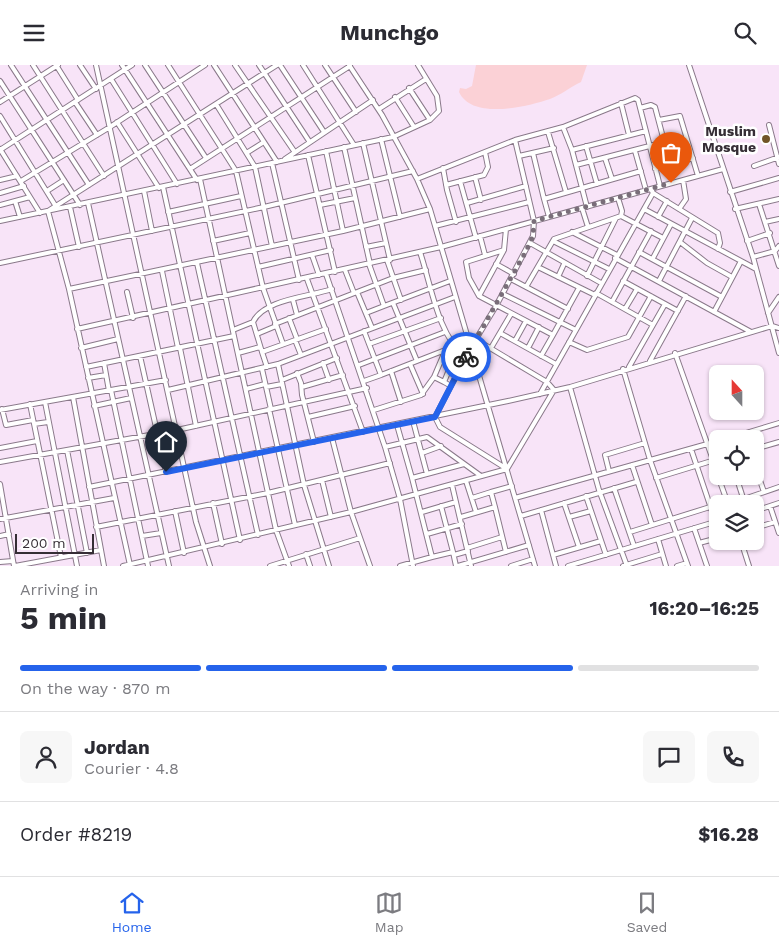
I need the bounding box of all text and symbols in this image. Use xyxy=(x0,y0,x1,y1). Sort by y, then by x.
icon: menu xyxy=(20,19,48,47)
icon: search xyxy=(731,19,759,47)
text: Munchgo xyxy=(340,20,439,45)
place label: Muslim Mosque xyxy=(702,123,756,155)
pin xyxy=(650,132,692,183)
marker: Muslim Mosque xyxy=(760,133,772,145)
icon: bag xyxy=(657,139,685,167)
courier xyxy=(441,332,491,382)
icon: bike xyxy=(452,343,480,371)
north arrow xyxy=(709,365,764,420)
map controls xyxy=(709,365,764,550)
pin xyxy=(145,421,187,472)
icon: home xyxy=(152,428,180,456)
button: locate xyxy=(709,430,764,485)
button: layers xyxy=(709,495,764,550)
scale bar xyxy=(15,531,94,554)
text: 200 m xyxy=(22,535,66,551)
text: Arriving in xyxy=(20,580,98,599)
text: 16:20–16:25 xyxy=(649,597,759,620)
text: 5 min xyxy=(20,599,107,637)
text: On the way · 870 m xyxy=(20,679,171,698)
button: person xyxy=(20,731,72,783)
button: chat xyxy=(643,731,695,783)
button: phone xyxy=(707,731,759,783)
text: Jordan xyxy=(84,736,150,759)
text: Courier · 4.8 xyxy=(84,759,179,778)
text: Order #8219 xyxy=(20,823,132,846)
text: $16.28 xyxy=(698,823,759,846)
tab: Home xyxy=(112,889,152,935)
tab: Map xyxy=(375,889,403,935)
tab: Saved xyxy=(627,889,667,935)

